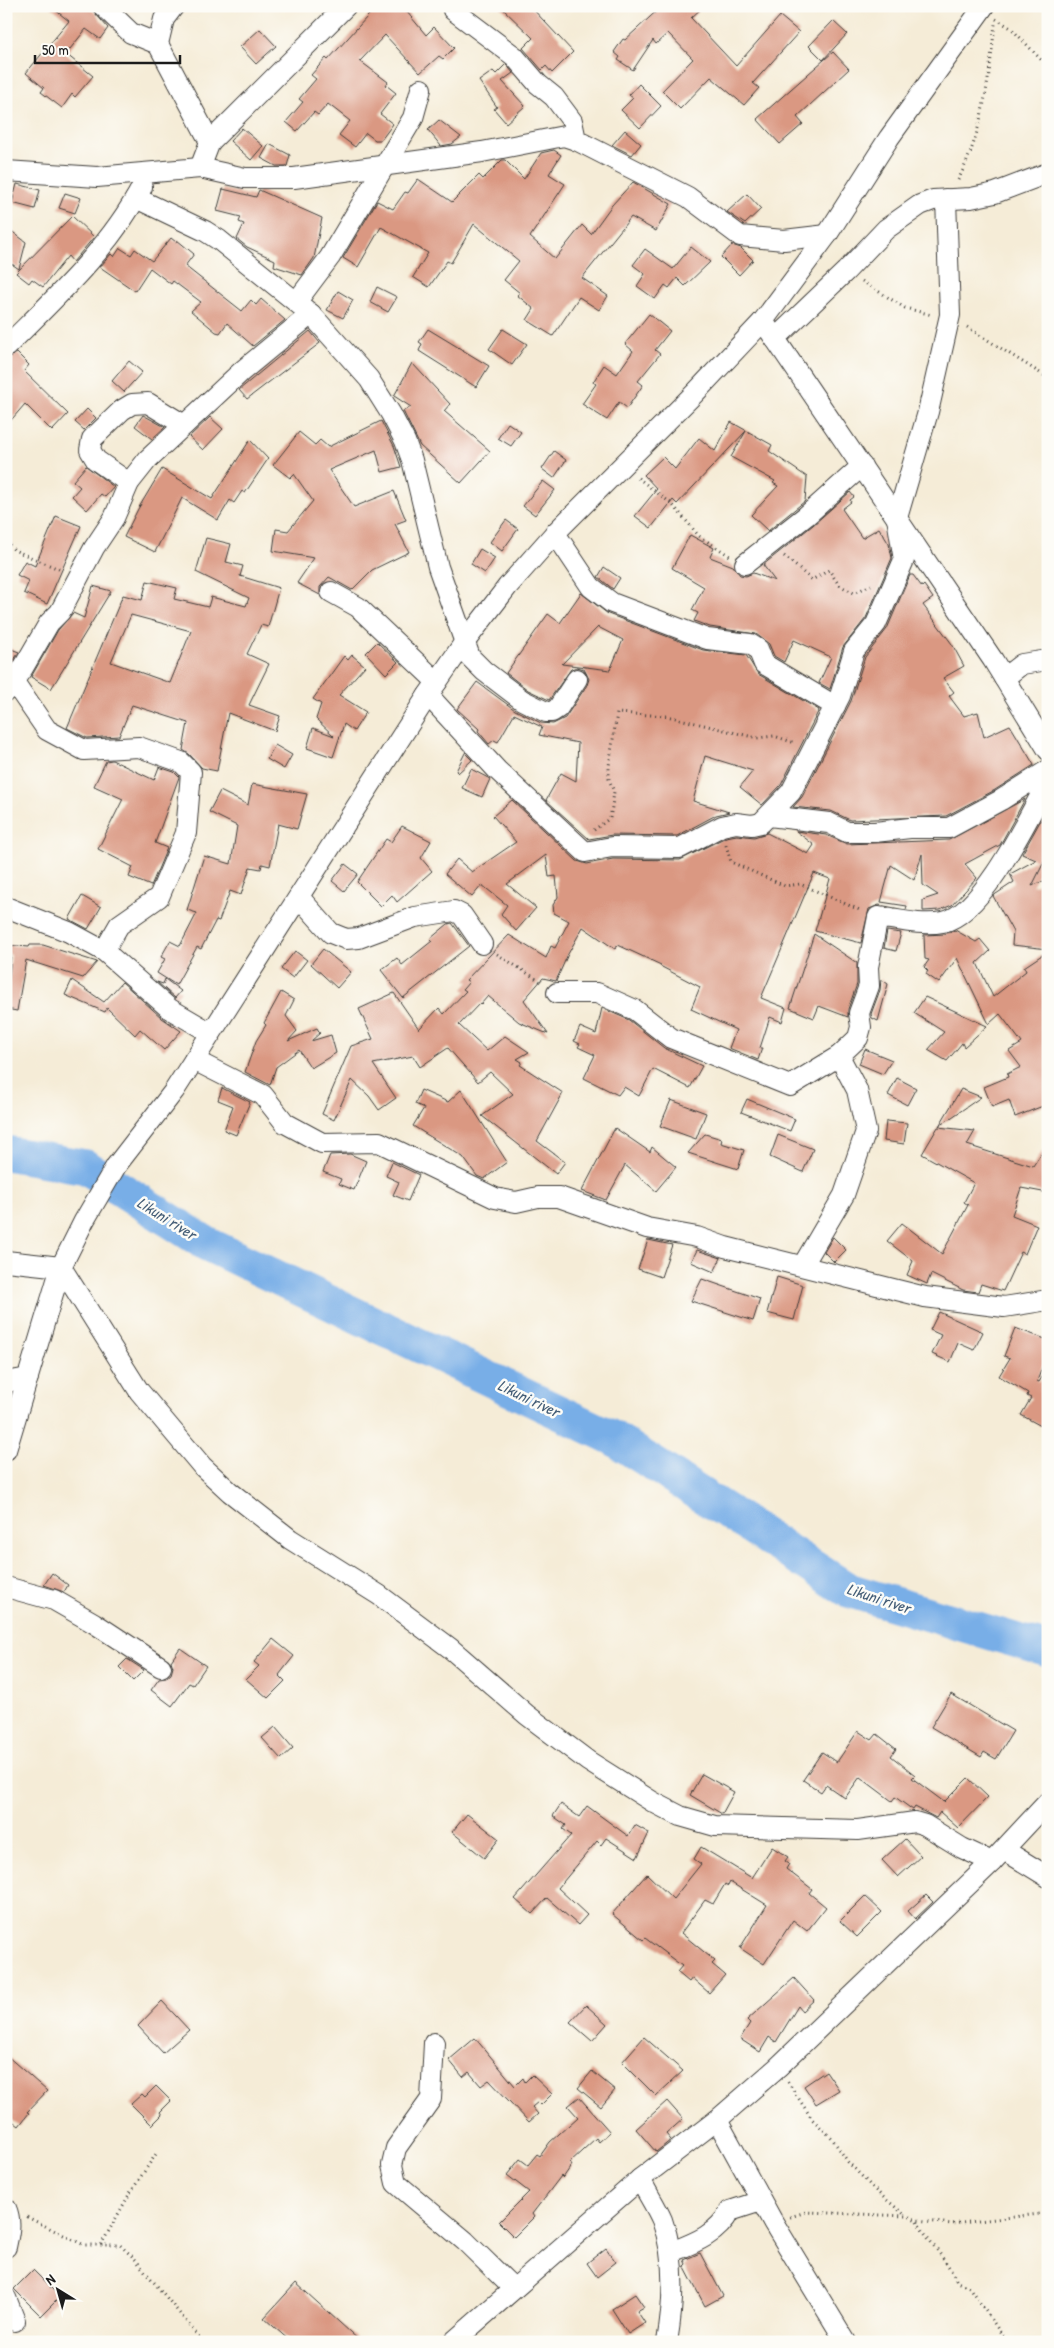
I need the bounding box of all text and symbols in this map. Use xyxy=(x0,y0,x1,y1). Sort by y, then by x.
scale bar xyxy=(35,32,180,64)
text: 50 m xyxy=(42,39,69,60)
water label: Likuni river xyxy=(133,1191,202,1246)
water label: Likuni river xyxy=(495,1374,565,1423)
water label: Likuni river xyxy=(844,1577,915,1619)
north arrow xyxy=(32,2266,82,2316)
text: N xyxy=(41,2269,59,2289)

